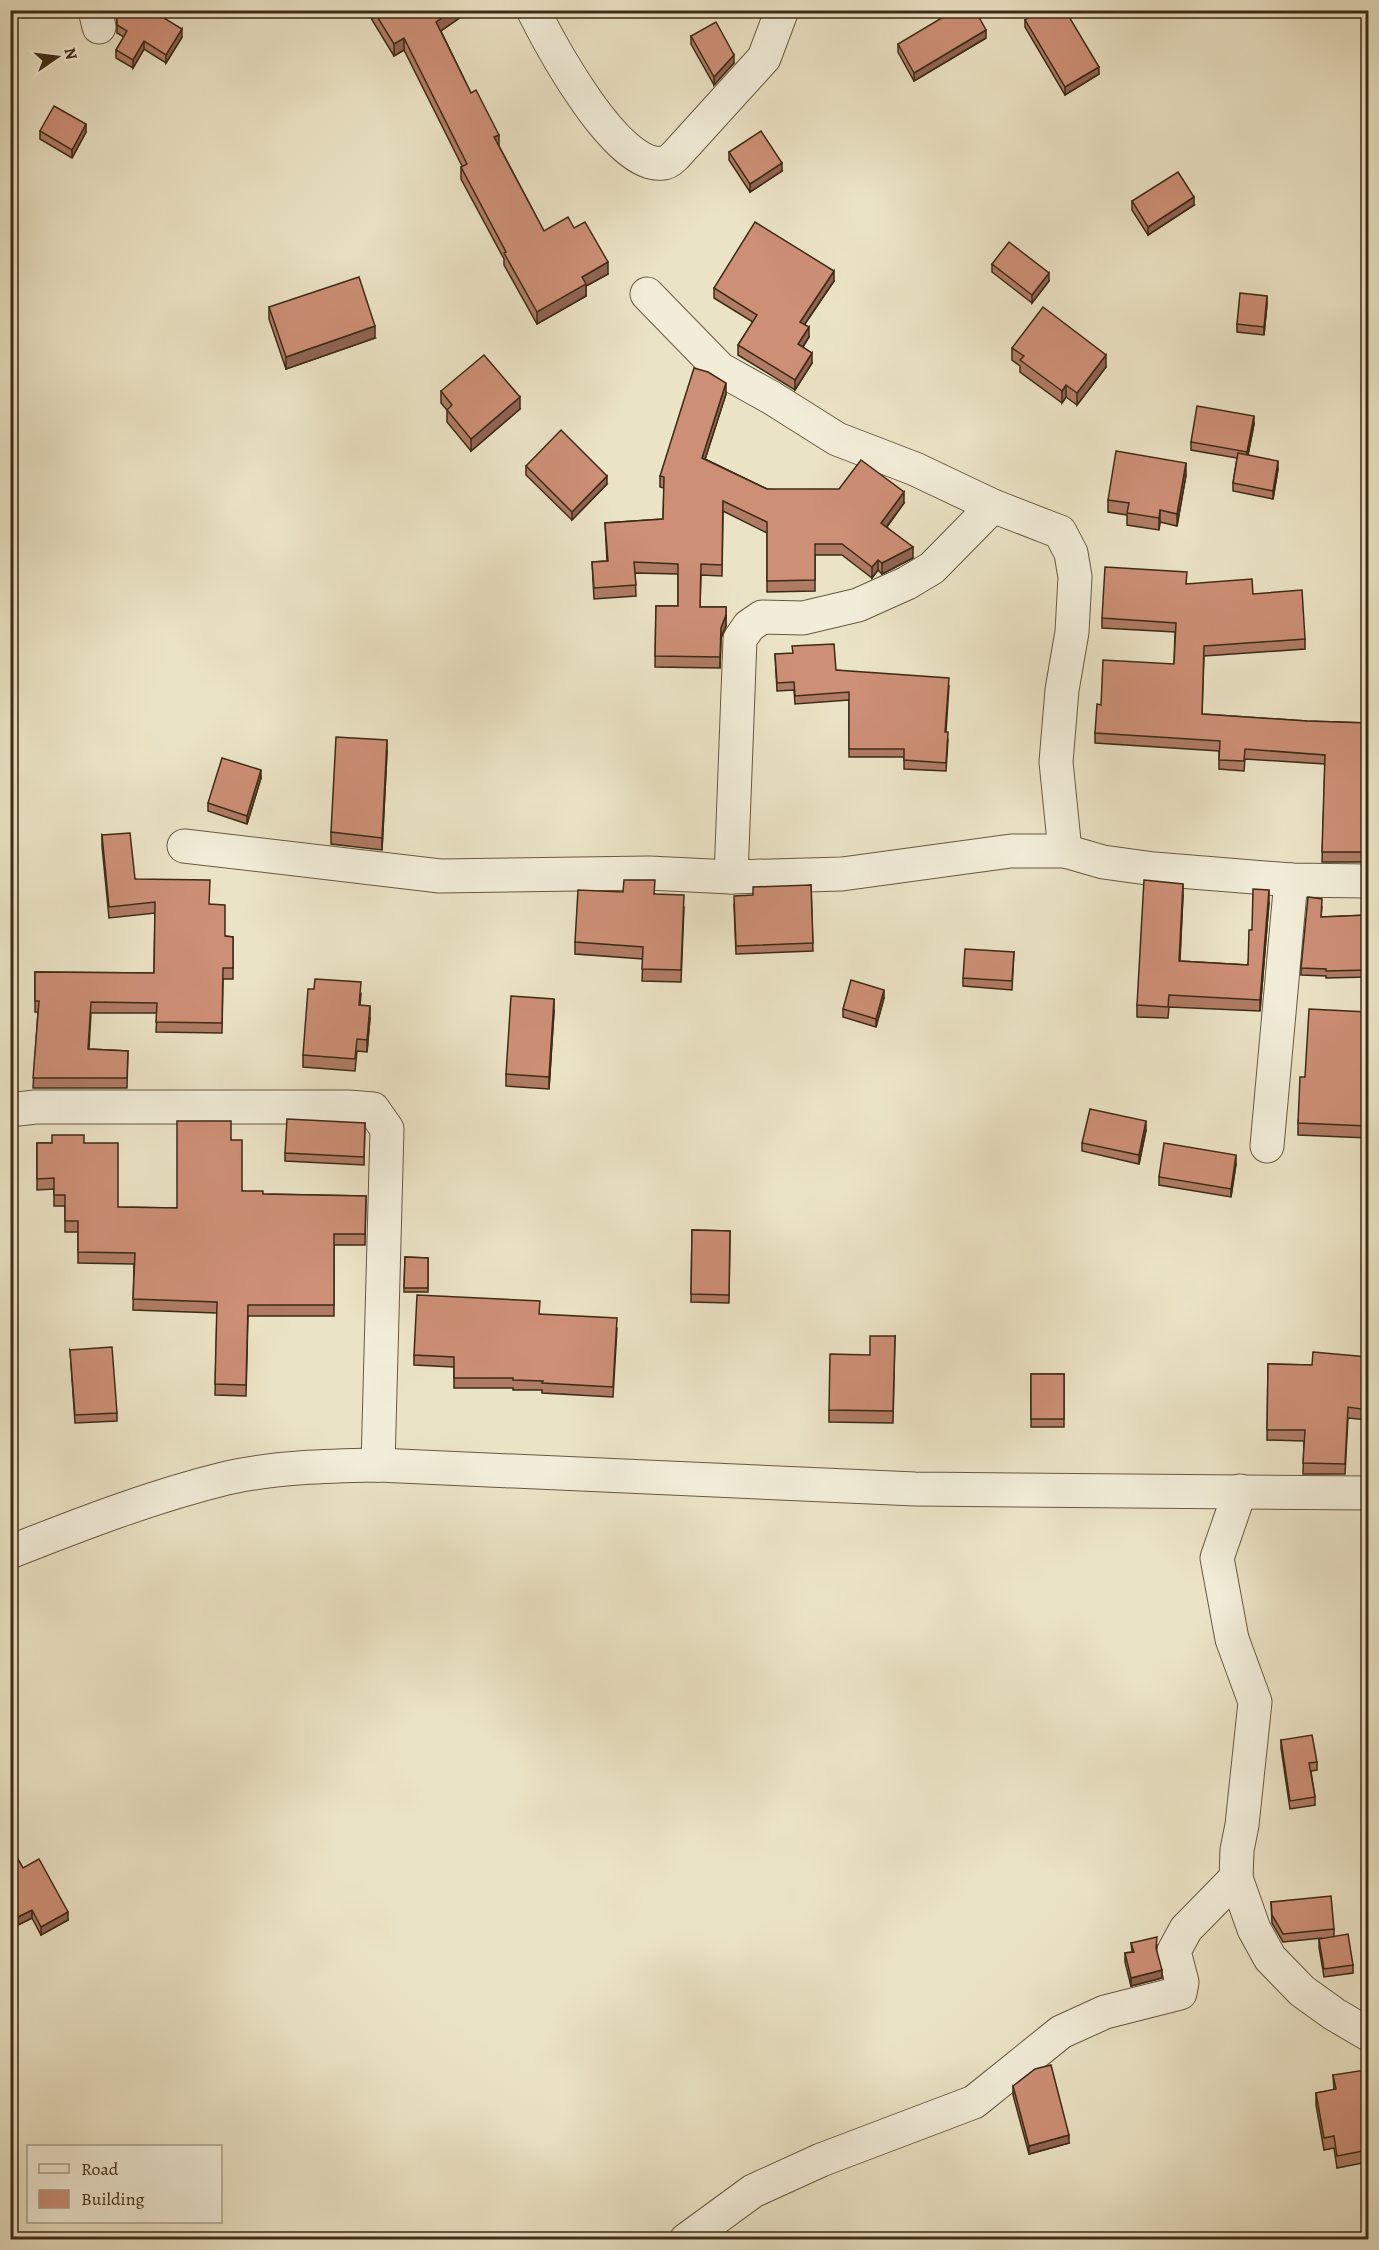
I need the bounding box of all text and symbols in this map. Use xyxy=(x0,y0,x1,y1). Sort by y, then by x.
north arrow xyxy=(27,27,87,87)
text: N xyxy=(59,45,83,62)
legend xyxy=(27,2145,222,2223)
text: Road xyxy=(81,2157,119,2181)
text: Building xyxy=(81,2187,145,2211)

